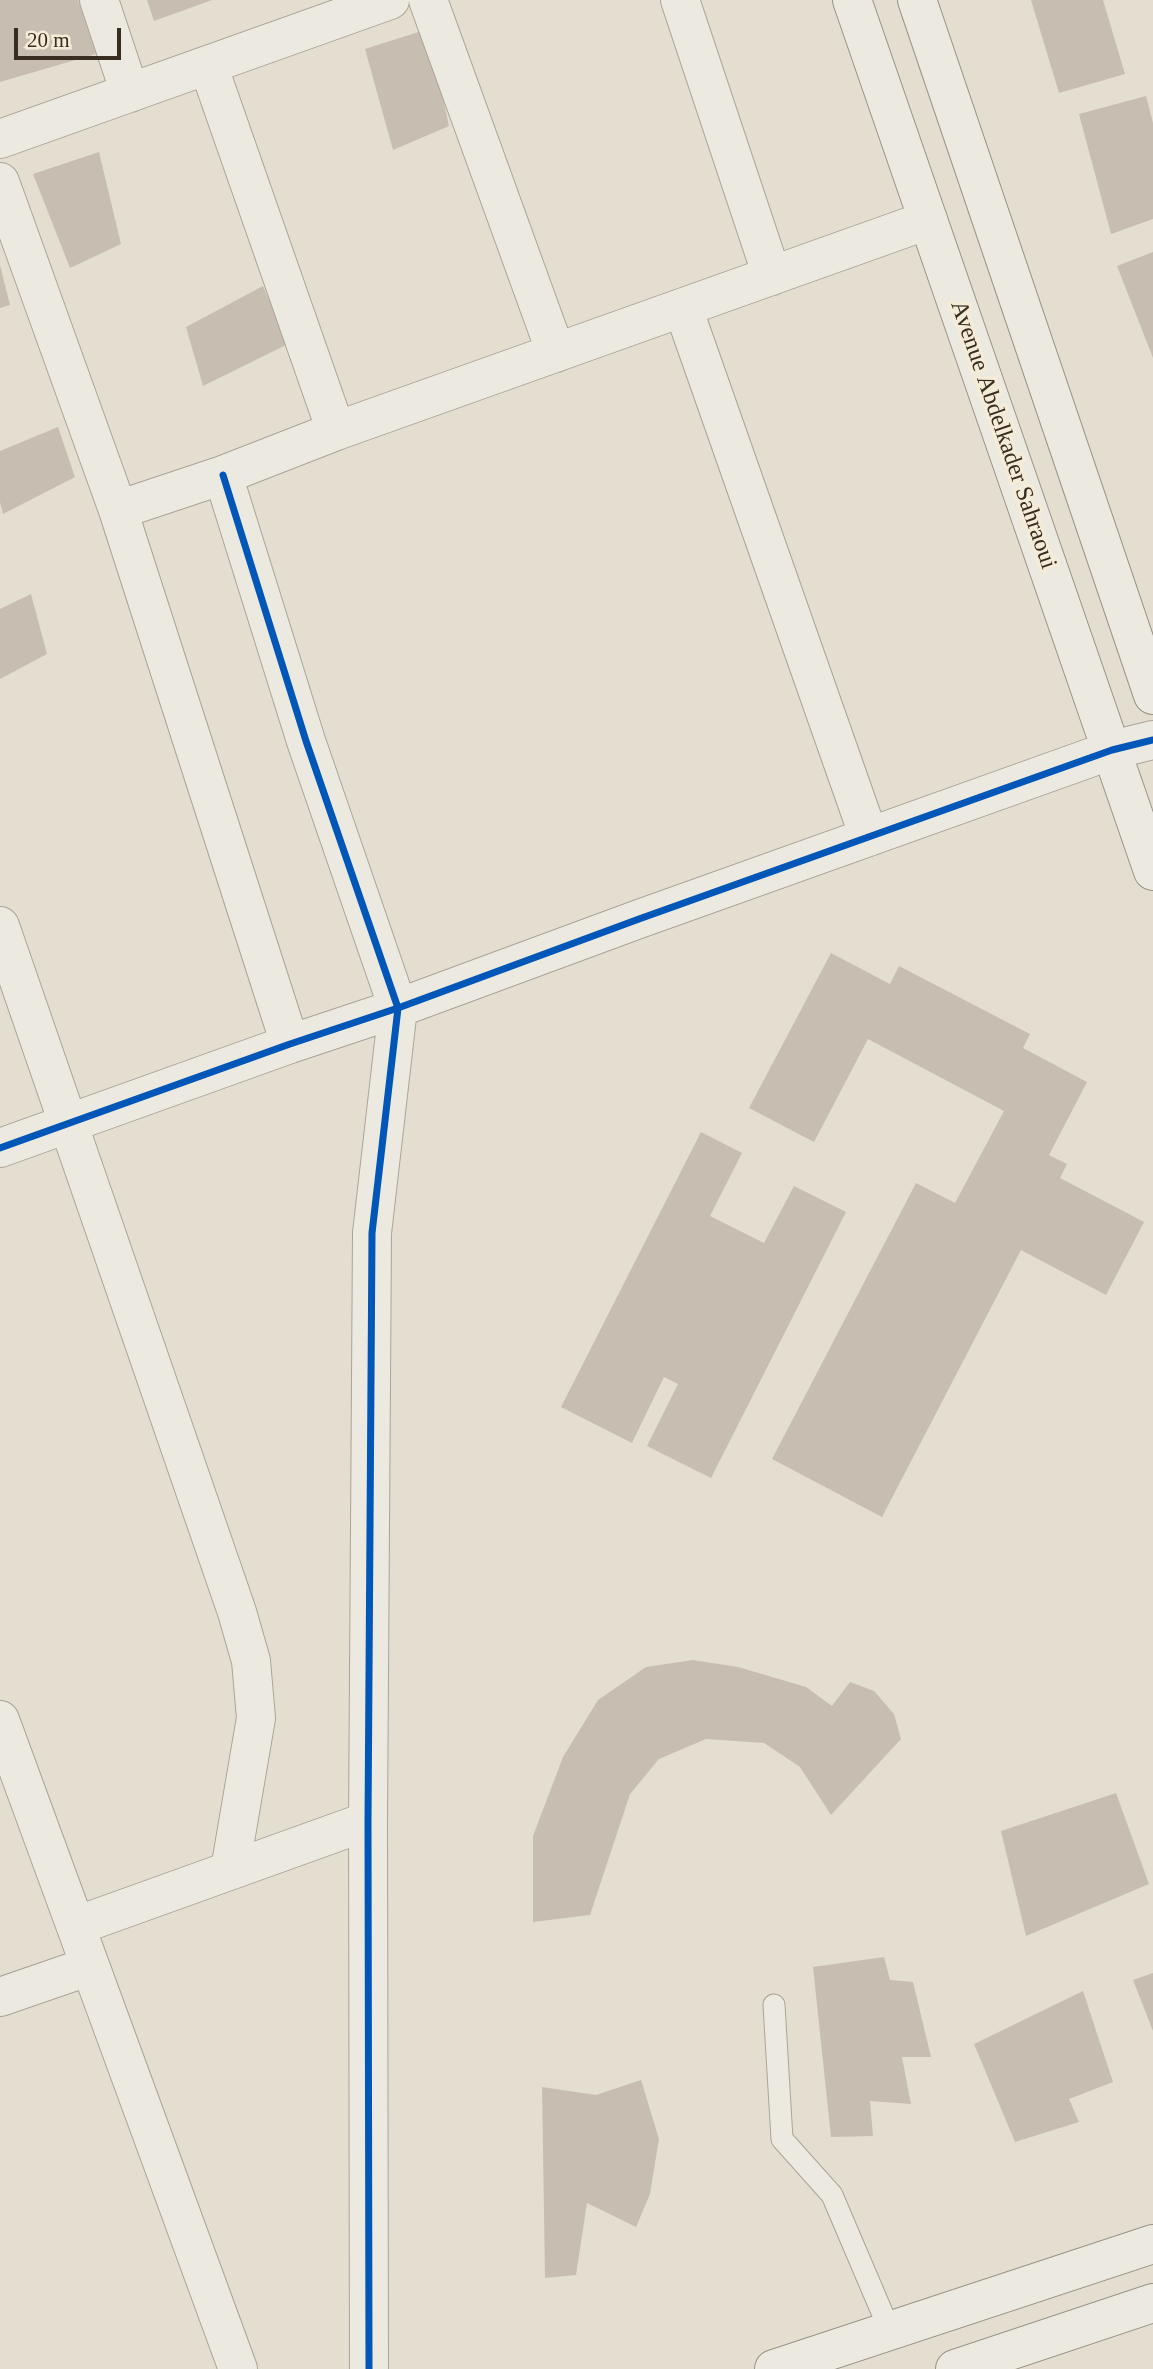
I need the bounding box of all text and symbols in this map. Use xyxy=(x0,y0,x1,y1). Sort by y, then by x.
scale bar xyxy=(18,14,124,58)
text: 20 m xyxy=(27,28,70,52)
street label: Avenue Abdelkader Sahraoui xyxy=(943,297,1063,573)

